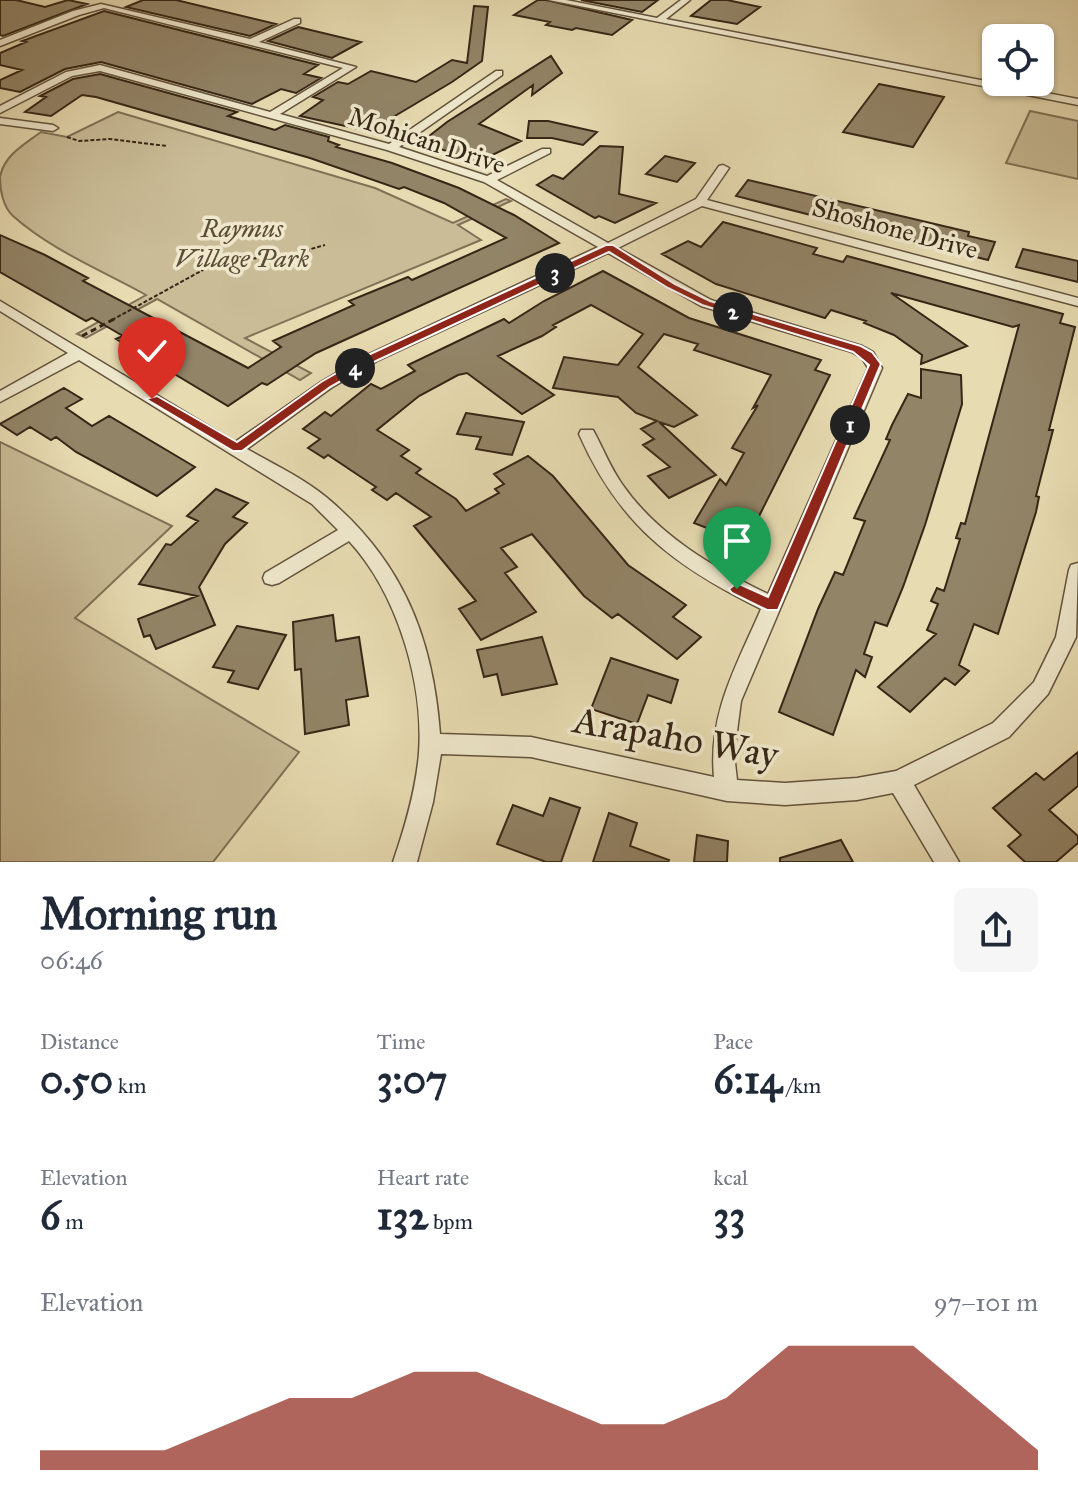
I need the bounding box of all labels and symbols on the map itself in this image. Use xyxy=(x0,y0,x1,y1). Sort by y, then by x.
street label: Mohican Drive xyxy=(345,100,510,180)
street label: Shoshone Drive xyxy=(809,190,982,266)
park label: Raymus Village Park xyxy=(175,212,310,274)
pin: 3 xyxy=(535,253,575,293)
pin: 2 xyxy=(713,292,753,332)
pin xyxy=(118,317,186,399)
pin: 4 xyxy=(335,348,375,388)
pin: 1 xyxy=(830,405,870,445)
pin xyxy=(703,507,771,589)
street label: Arapaho Way xyxy=(568,696,783,778)

